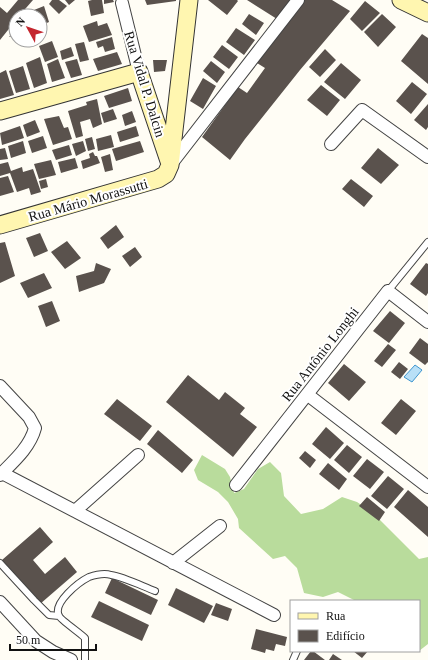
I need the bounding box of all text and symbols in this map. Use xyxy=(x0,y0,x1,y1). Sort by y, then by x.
north arrow xyxy=(8,8,48,48)
text: N xyxy=(13,15,28,28)
street label: Rua Vidal P. Dalcin xyxy=(121,29,168,139)
street label: Rua Mário Morassutti xyxy=(27,176,150,225)
street label: Rua Antônio Longhi xyxy=(279,304,362,404)
legend xyxy=(290,600,420,652)
text: Rua xyxy=(326,609,346,623)
scale bar xyxy=(10,626,96,652)
text: Edifício xyxy=(326,629,365,643)
text: 50 m xyxy=(16,633,41,647)

